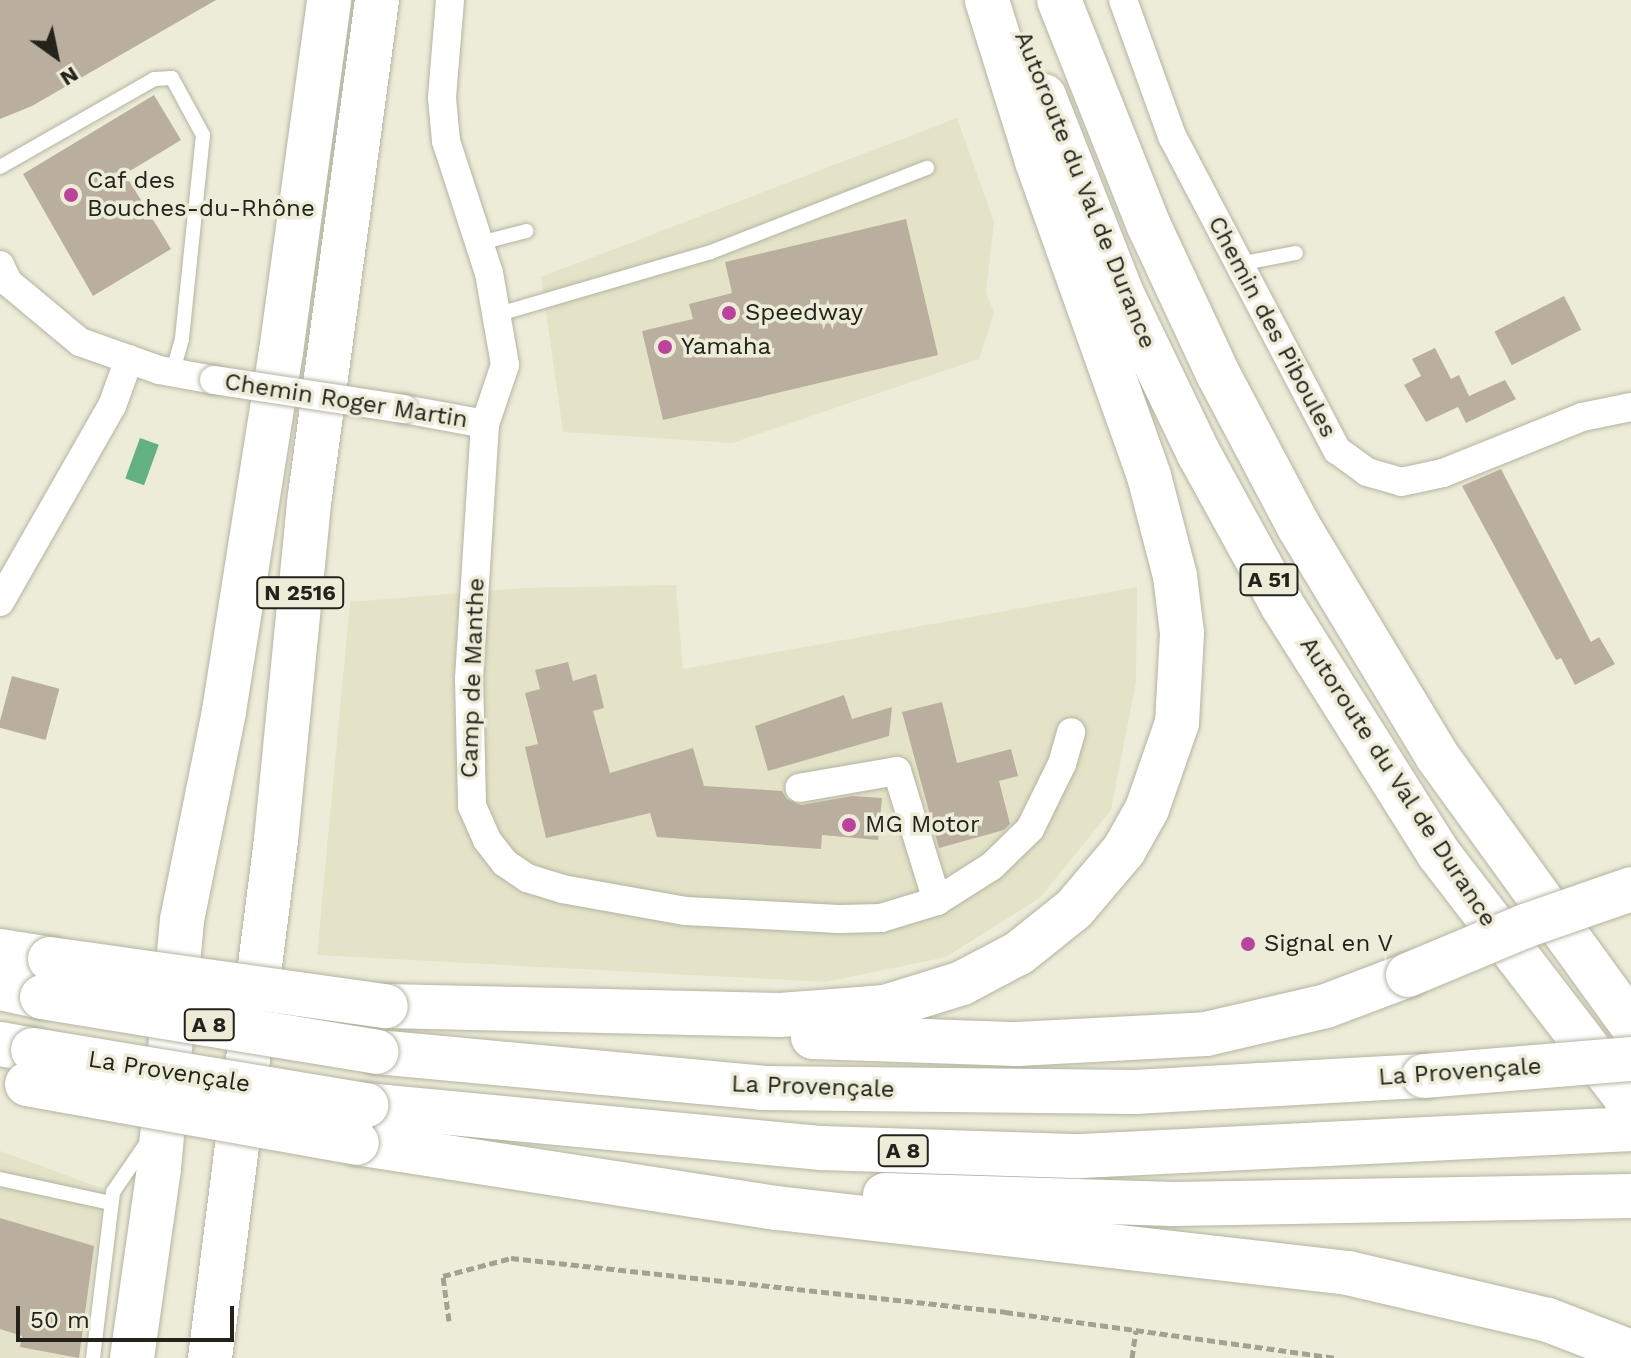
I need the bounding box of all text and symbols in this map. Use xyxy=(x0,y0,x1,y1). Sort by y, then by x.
north arrow xyxy=(16,16,96,96)
street label: Autoroute du Val de Durance xyxy=(1008,26,1162,354)
text: N xyxy=(56,62,83,91)
place label: Caf des Bouches-du-Rhône xyxy=(87,167,315,223)
marker: Caf des Bouches-du-Rhône xyxy=(62,186,80,204)
street label: Chemin des Piboules xyxy=(1201,211,1343,443)
place label: Speedway xyxy=(745,299,863,327)
marker: Speedway xyxy=(720,304,738,322)
place label: Yamaha xyxy=(681,333,771,361)
marker: Yamaha xyxy=(656,338,674,356)
street label: Chemin Roger Martin xyxy=(222,368,470,434)
road number: A 51 xyxy=(1239,562,1299,598)
road number: N 2516 xyxy=(256,575,344,611)
street label: Camp de Manthe xyxy=(455,577,491,779)
street label: Autoroute du Val de Durance xyxy=(1293,631,1503,933)
place label: MG Motor xyxy=(865,811,980,839)
marker: MG Motor xyxy=(840,816,858,834)
place label: Signal en V xyxy=(1264,930,1395,958)
marker: Signal en V xyxy=(1239,935,1257,953)
road number: A 8 xyxy=(183,1007,235,1043)
street label: La Provençale xyxy=(86,1045,252,1099)
street label: La Provençale xyxy=(1377,1052,1543,1092)
street label: La Provençale xyxy=(731,1070,895,1104)
road number: A 8 xyxy=(877,1133,929,1169)
scale bar xyxy=(20,1290,238,1340)
text: 50 m xyxy=(30,1306,90,1334)

